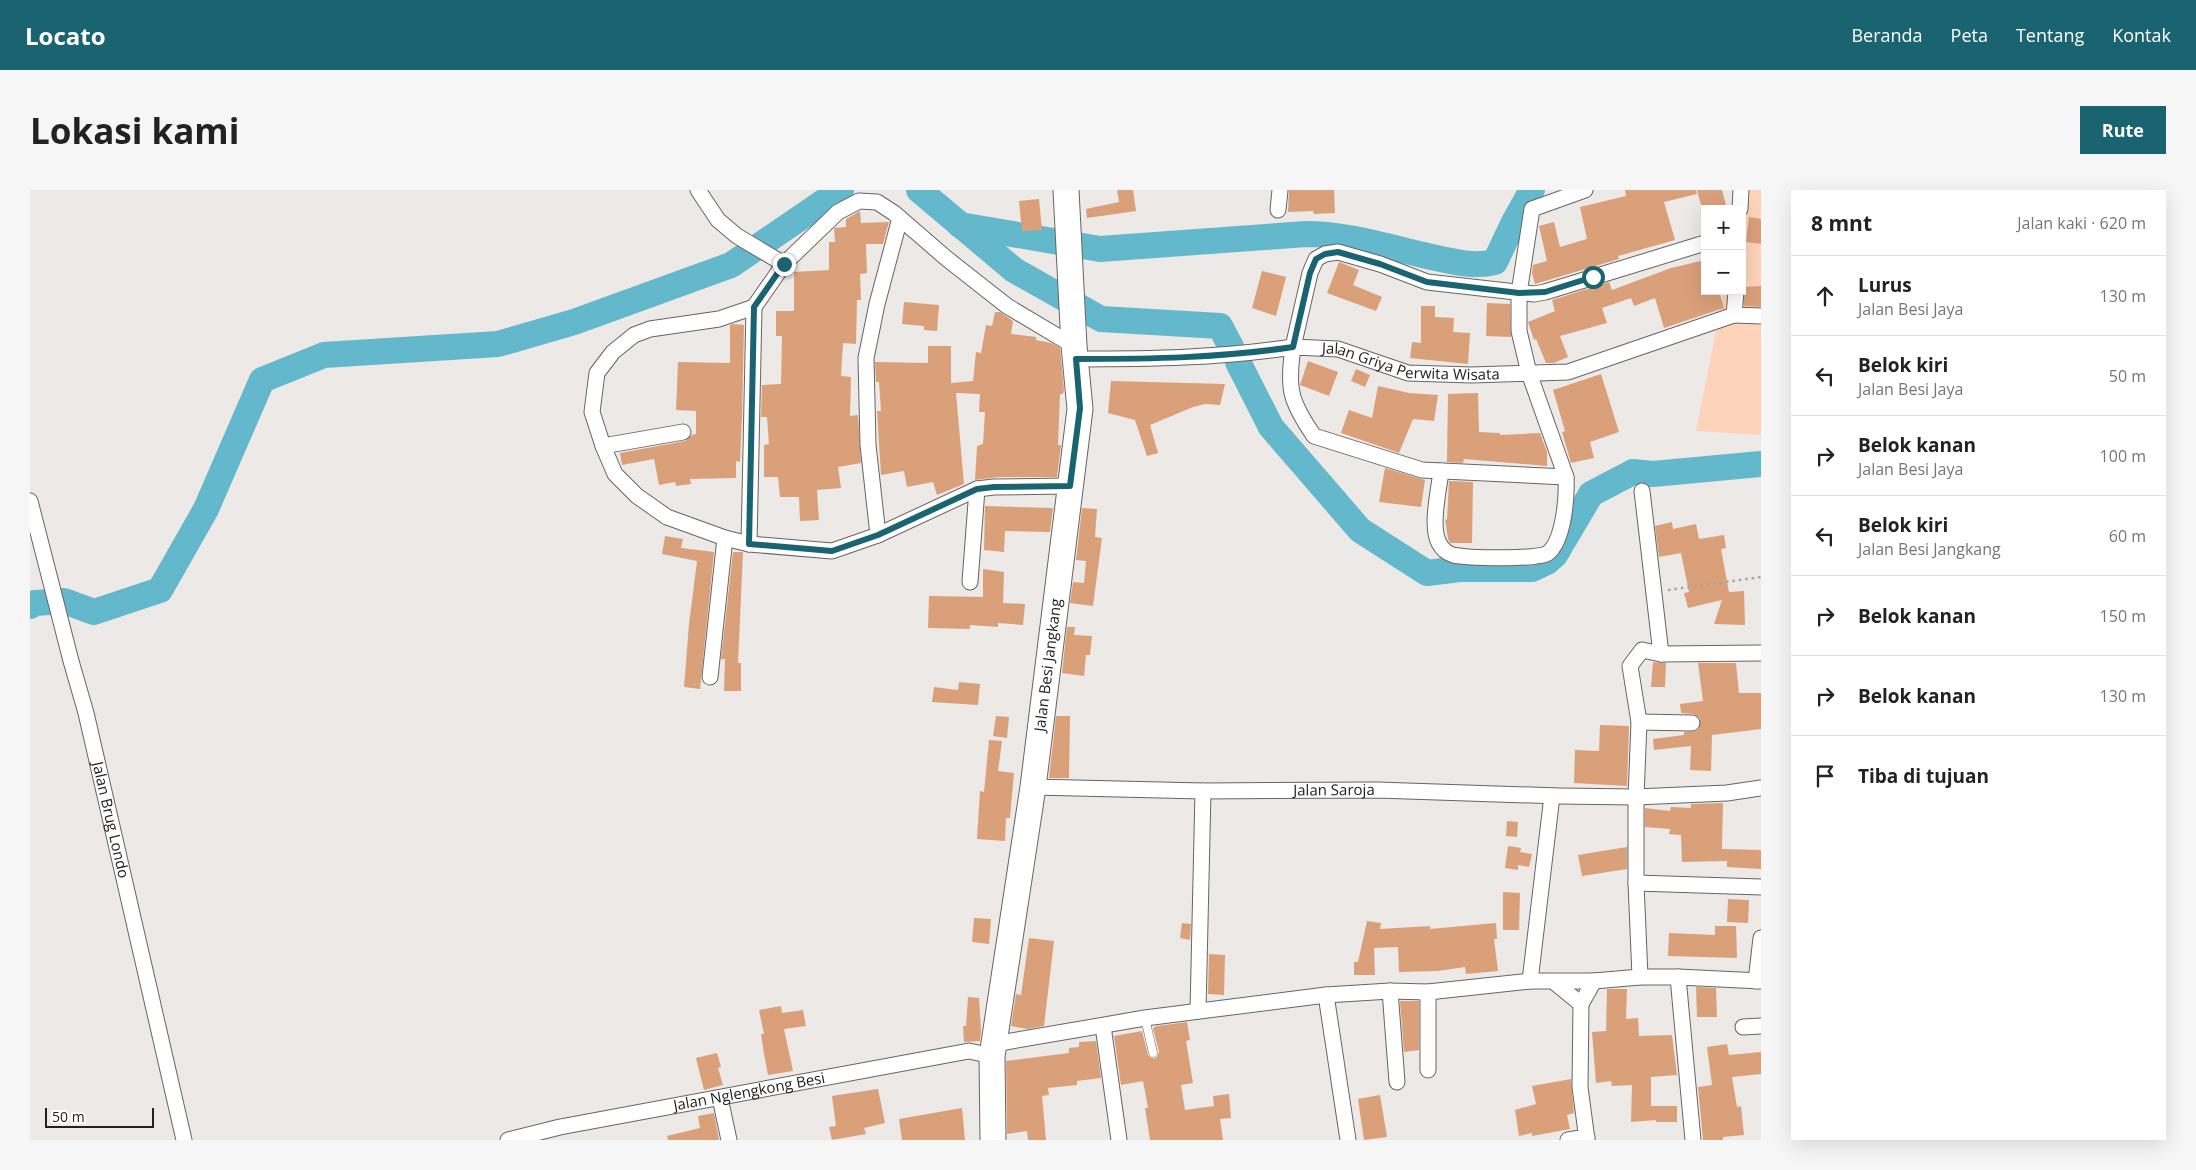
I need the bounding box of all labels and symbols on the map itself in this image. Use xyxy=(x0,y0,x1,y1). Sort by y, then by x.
route end xyxy=(773,253,796,276)
route start xyxy=(1582,266,1605,289)
street label: Jalan Griya Perwita Wisata xyxy=(1320,337,1500,384)
street label: Jalan Besi Jangkang xyxy=(1029,597,1065,735)
street label: Jalan Brug Londo xyxy=(88,758,135,880)
street label: Jalan Saroja xyxy=(1291,779,1375,799)
street label: Jalan Nglengkong Besi xyxy=(670,1067,826,1115)
scale bar xyxy=(45,1105,154,1128)

